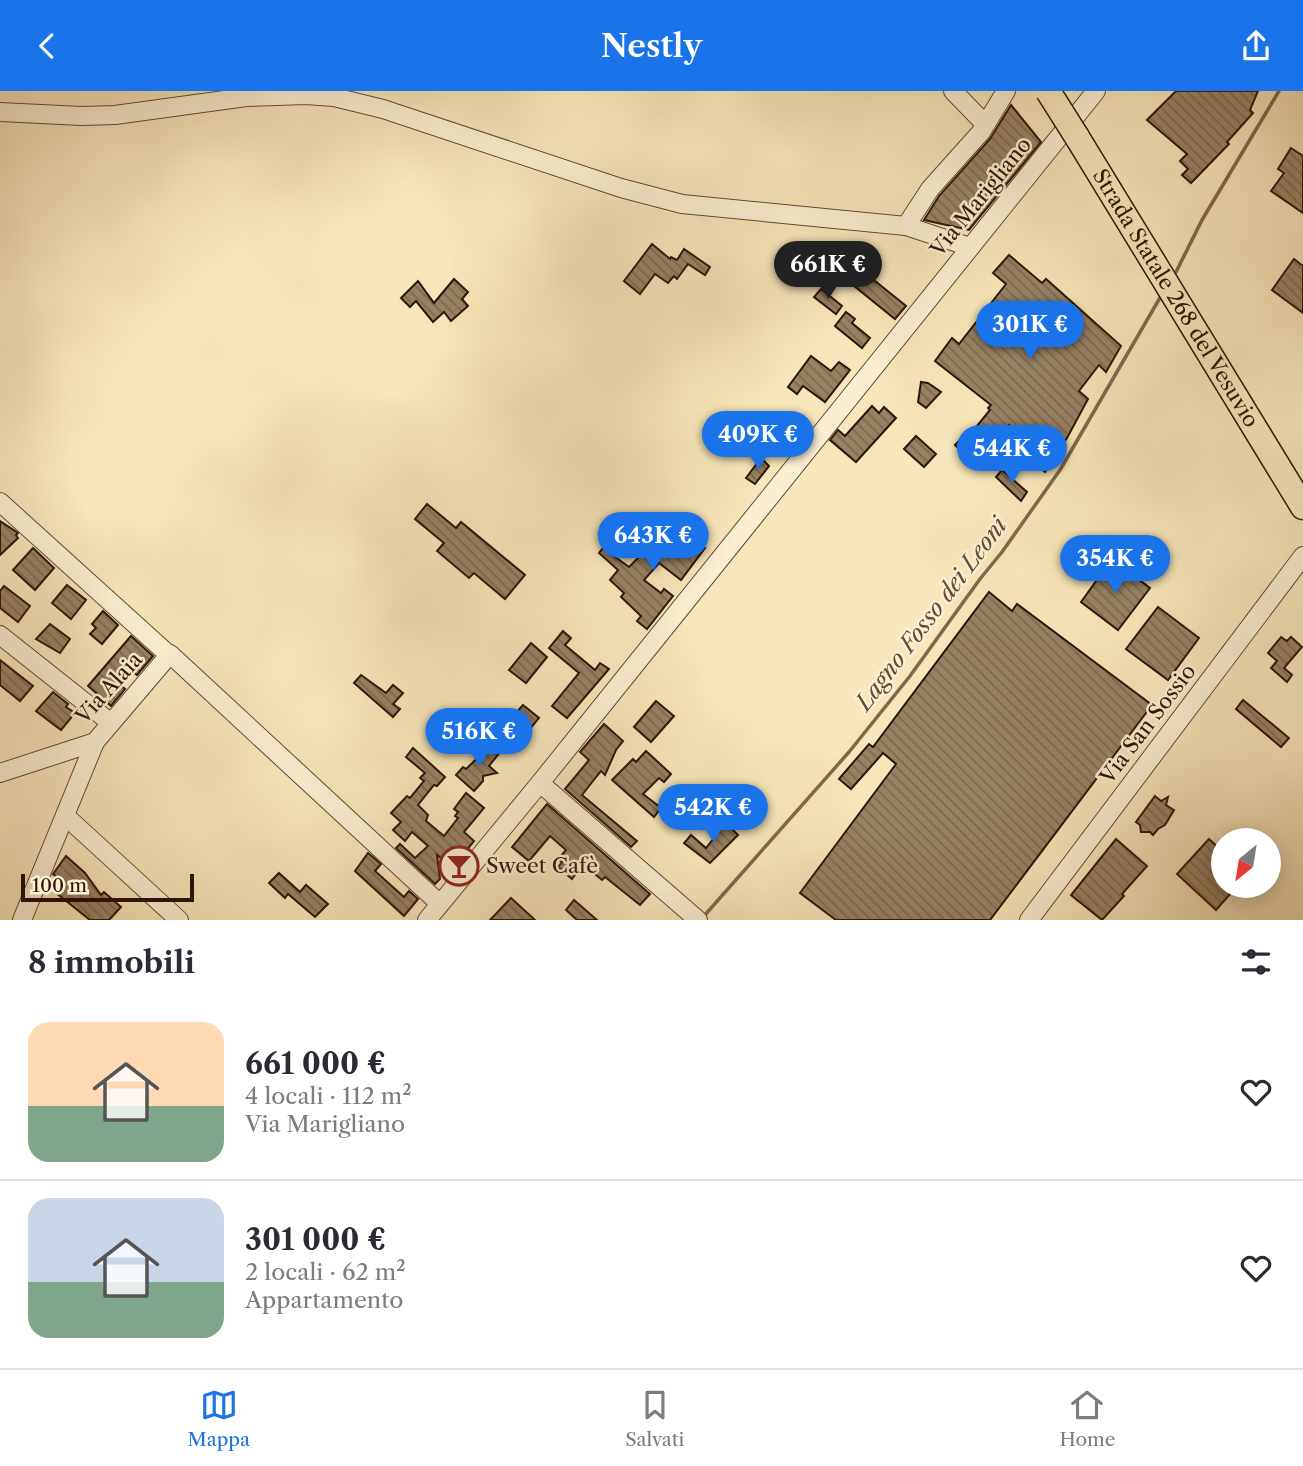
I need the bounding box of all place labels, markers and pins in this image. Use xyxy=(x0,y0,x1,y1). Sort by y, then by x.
pin: 661K € xyxy=(771,241,885,301)
pin: 301K € xyxy=(973,301,1087,361)
pin: 409K € xyxy=(701,411,815,471)
pin: 544K € xyxy=(955,425,1069,485)
pin: 643K € xyxy=(596,512,710,572)
pin: 354K € xyxy=(1058,535,1172,595)
pin: 516K € xyxy=(422,709,536,768)
pin: 542K € xyxy=(656,785,770,844)
bar icon: Sweet Cafè xyxy=(438,845,480,887)
place label: Sweet Cafè xyxy=(486,853,598,878)

